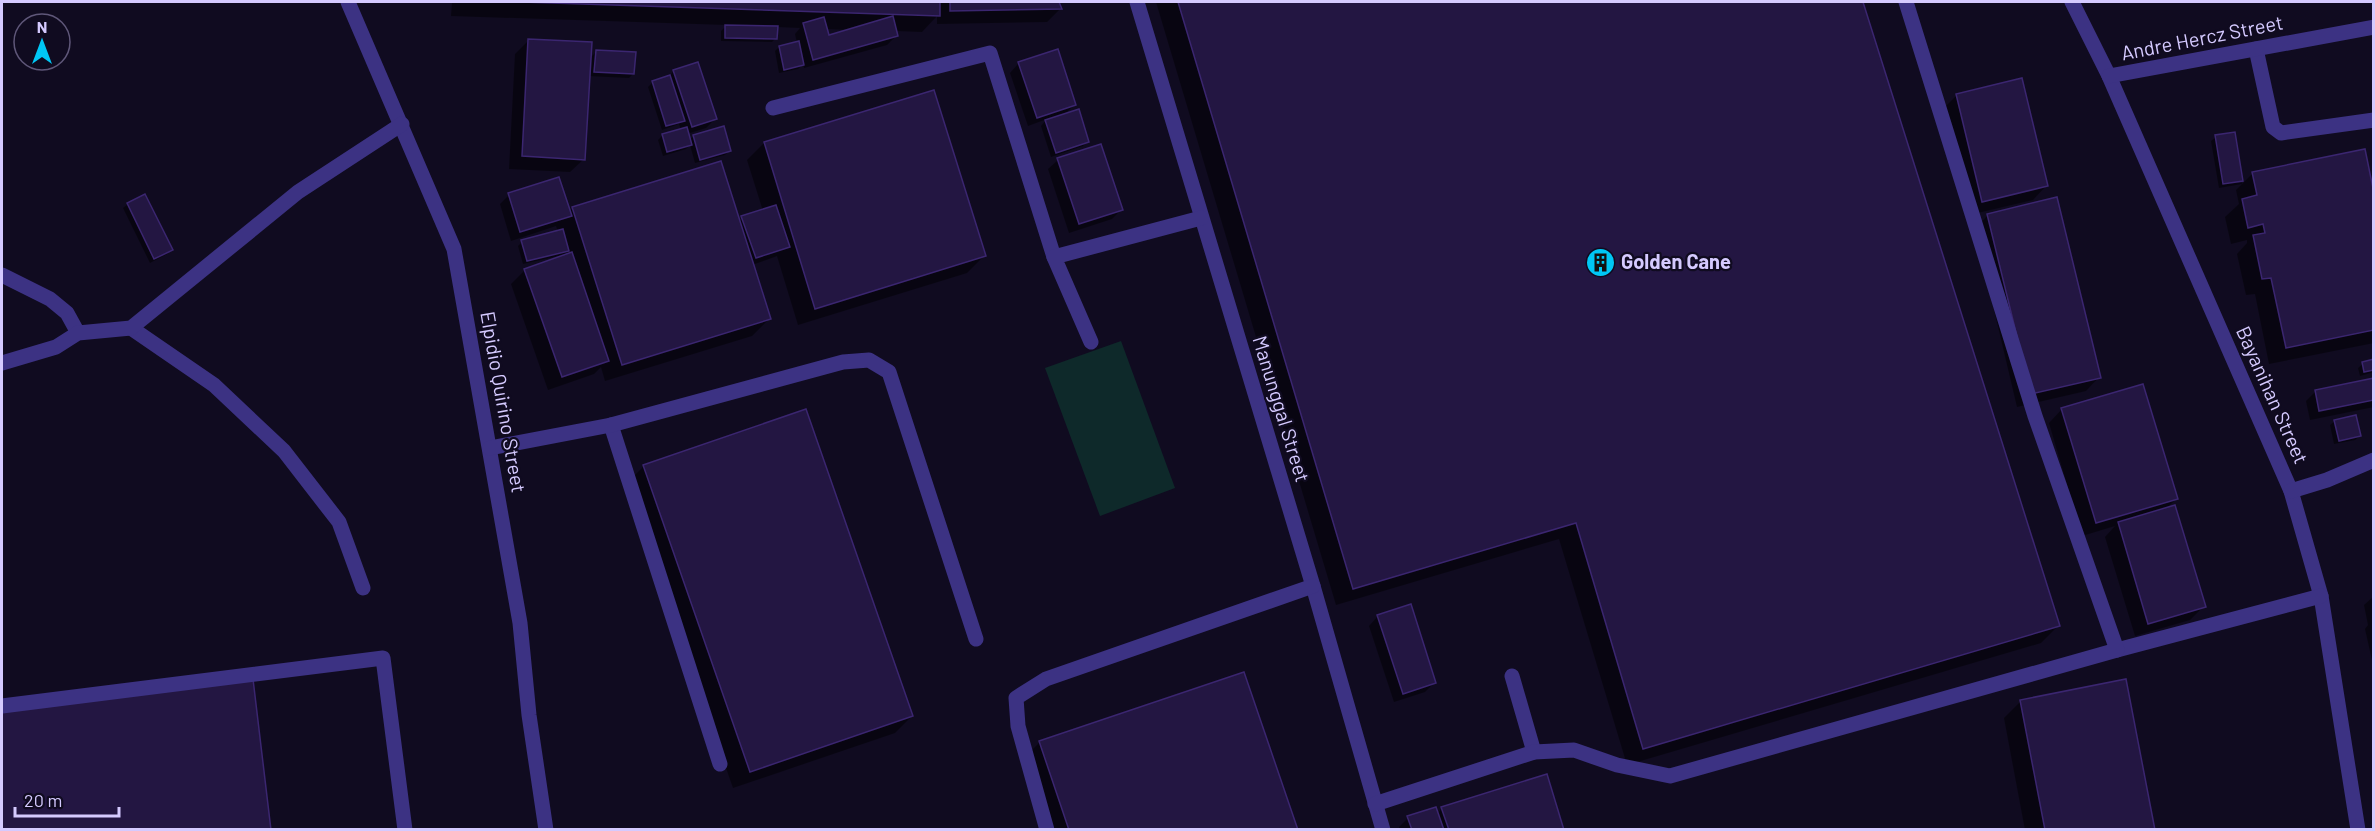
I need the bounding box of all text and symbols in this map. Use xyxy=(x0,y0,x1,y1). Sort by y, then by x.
street label: Andre Hercz Street xyxy=(2119,10,2285,64)
north arrow xyxy=(12,12,72,72)
text: N xyxy=(37,17,47,36)
building icon: Golden Cane xyxy=(1584,246,1616,278)
place label: Golden Cane xyxy=(1621,249,1731,273)
street label: Elpidio Quirino Street xyxy=(476,309,532,494)
street label: Bayanihan Street xyxy=(2232,322,2314,467)
street label: Manunggal Street xyxy=(1248,333,1316,485)
scale bar xyxy=(15,780,118,818)
text: 20 m xyxy=(24,789,62,811)

